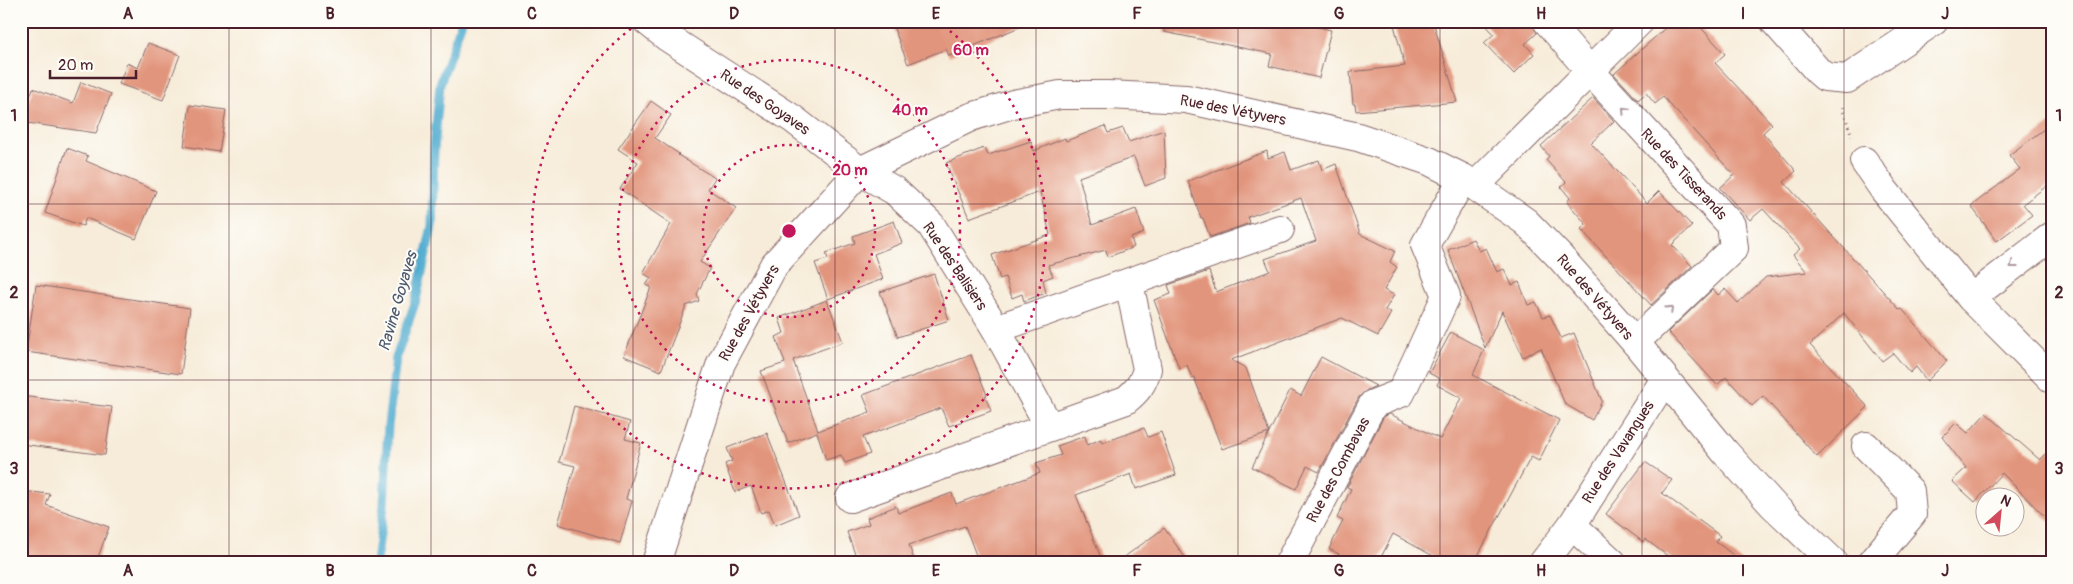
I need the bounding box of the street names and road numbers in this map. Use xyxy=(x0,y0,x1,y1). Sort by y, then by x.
street label: Rue des Goyaves xyxy=(716,65,813,140)
street label: Rue des Vétyvers xyxy=(1178,91,1288,130)
street label: Rue des Tisserands xyxy=(1636,125,1731,224)
street label: Rue des Balisiers xyxy=(918,219,991,314)
street label: Rue des Vétyvers xyxy=(1552,251,1637,344)
street label: Rue des Vétyvers xyxy=(715,261,784,365)
street label: Rue des Vavangues xyxy=(1578,397,1659,507)
street label: Rue des Combavas xyxy=(1303,414,1374,526)

